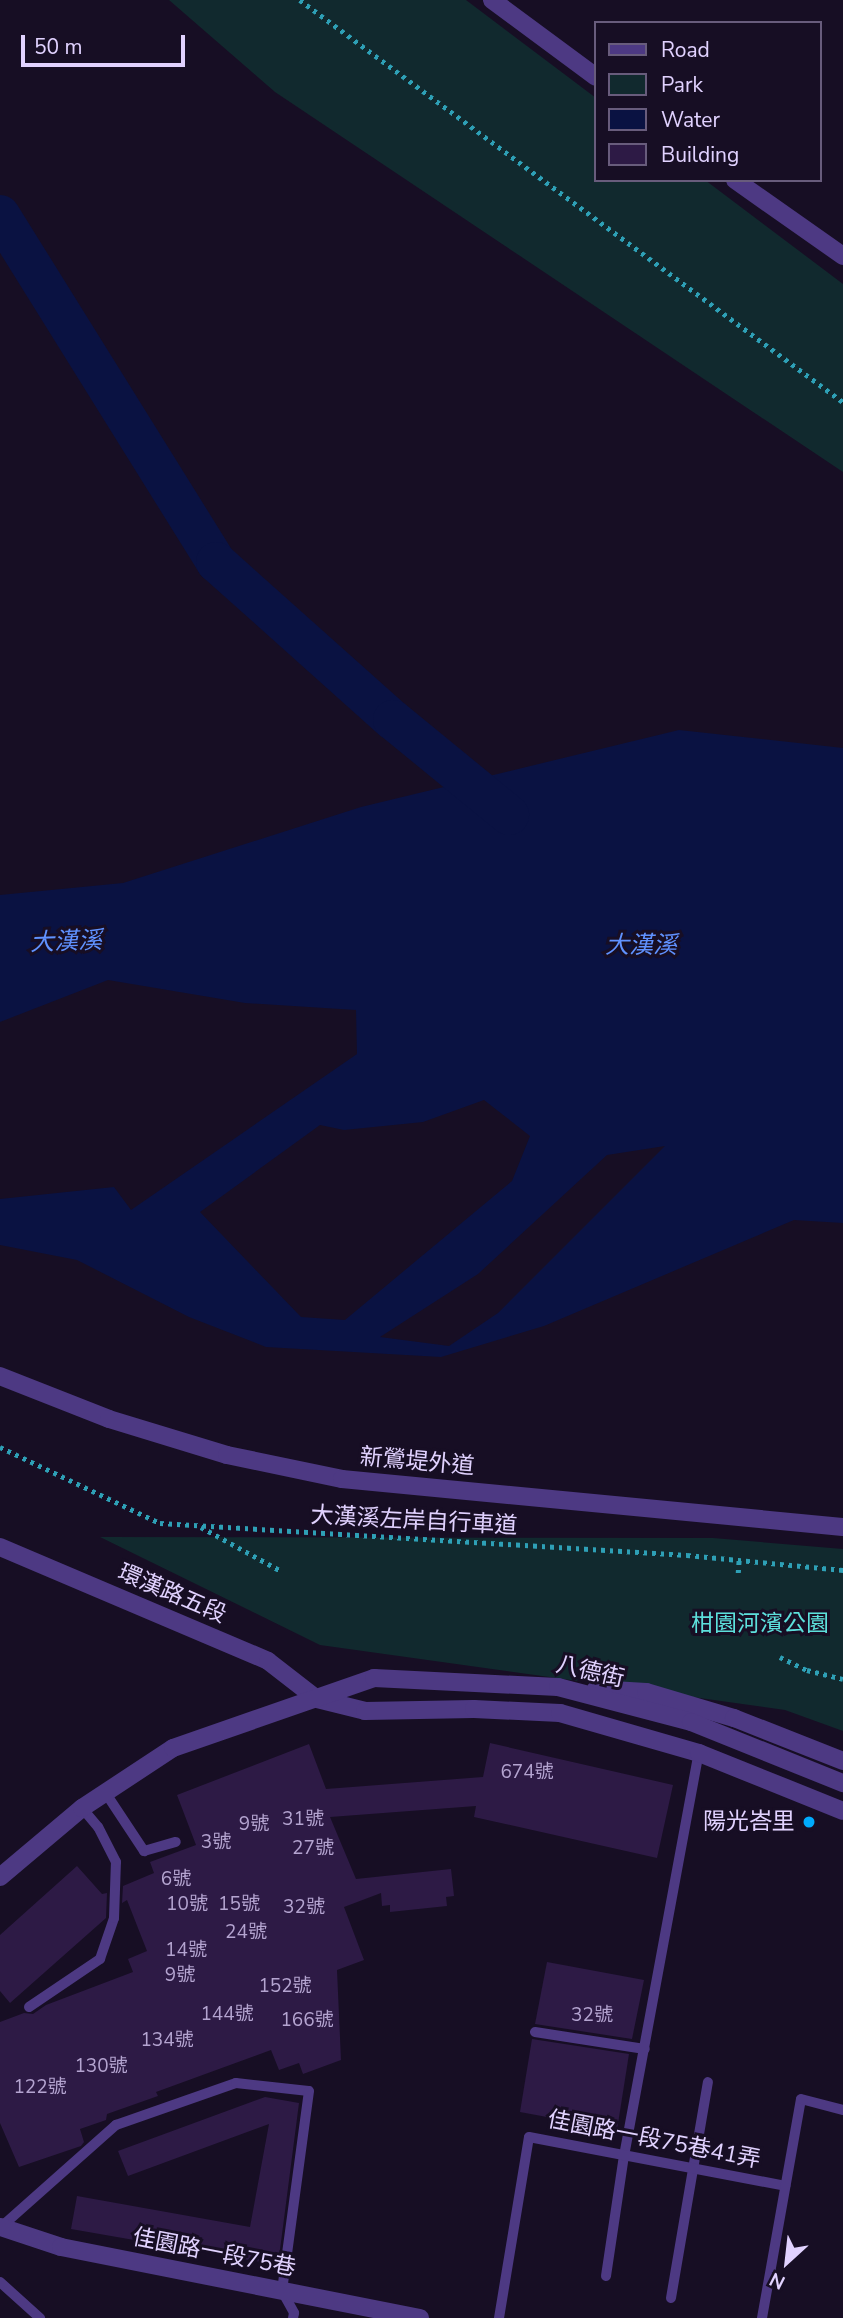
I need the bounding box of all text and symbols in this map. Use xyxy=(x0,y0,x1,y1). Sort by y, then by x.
scale bar xyxy=(24,21,189,65)
legend xyxy=(594,21,822,182)
text: 50 m xyxy=(34,33,83,61)
text: Road xyxy=(661,36,710,64)
text: Park xyxy=(661,71,703,99)
text: Water xyxy=(661,106,720,134)
text: Building xyxy=(661,141,739,169)
water label: 大漢溪 xyxy=(30,926,102,958)
water label: 大漢溪 xyxy=(605,932,677,960)
street label: 新鶯堤外道 xyxy=(359,1443,475,1481)
street label: 大漢溪左岸自行車道 xyxy=(310,1502,518,1540)
street label: 環漢路五段 xyxy=(114,1559,230,1629)
park label: 柑園河濱公園 xyxy=(691,1610,829,1638)
street label: 八德街 xyxy=(553,1651,627,1693)
house number: 674號 xyxy=(500,1762,554,1784)
place label: 陽光峇里 xyxy=(703,1808,795,1836)
house number: 31號 xyxy=(282,1809,324,1831)
house number: 9號 xyxy=(239,1814,269,1836)
marker: 陽光峇里 xyxy=(801,1814,817,1830)
house number: 3號 xyxy=(201,1832,231,1854)
house number: 27號 xyxy=(292,1838,334,1860)
house number: 6號 xyxy=(161,1869,191,1891)
house number: 10號 xyxy=(166,1894,208,1916)
house number: 15號 xyxy=(218,1894,260,1916)
house number: 32號 xyxy=(283,1897,325,1919)
house number: 24號 xyxy=(225,1922,267,1944)
house number: 14號 xyxy=(165,1940,207,1962)
house number: 9號 xyxy=(165,1965,195,1987)
house number: 152號 xyxy=(258,1976,312,1998)
house number: 144號 xyxy=(200,2004,254,2026)
house number: 32號 xyxy=(571,2005,613,2027)
house number: 166號 xyxy=(280,2010,334,2032)
house number: 134號 xyxy=(140,2030,194,2052)
house number: 130號 xyxy=(74,2056,128,2078)
house number: 122號 xyxy=(13,2077,67,2099)
street label: 佳園路一段75巷41弄 xyxy=(545,2106,763,2174)
street label: 佳園路一段75巷 xyxy=(130,2224,298,2282)
north arrow xyxy=(752,2227,822,2297)
text: N xyxy=(765,2266,790,2296)

